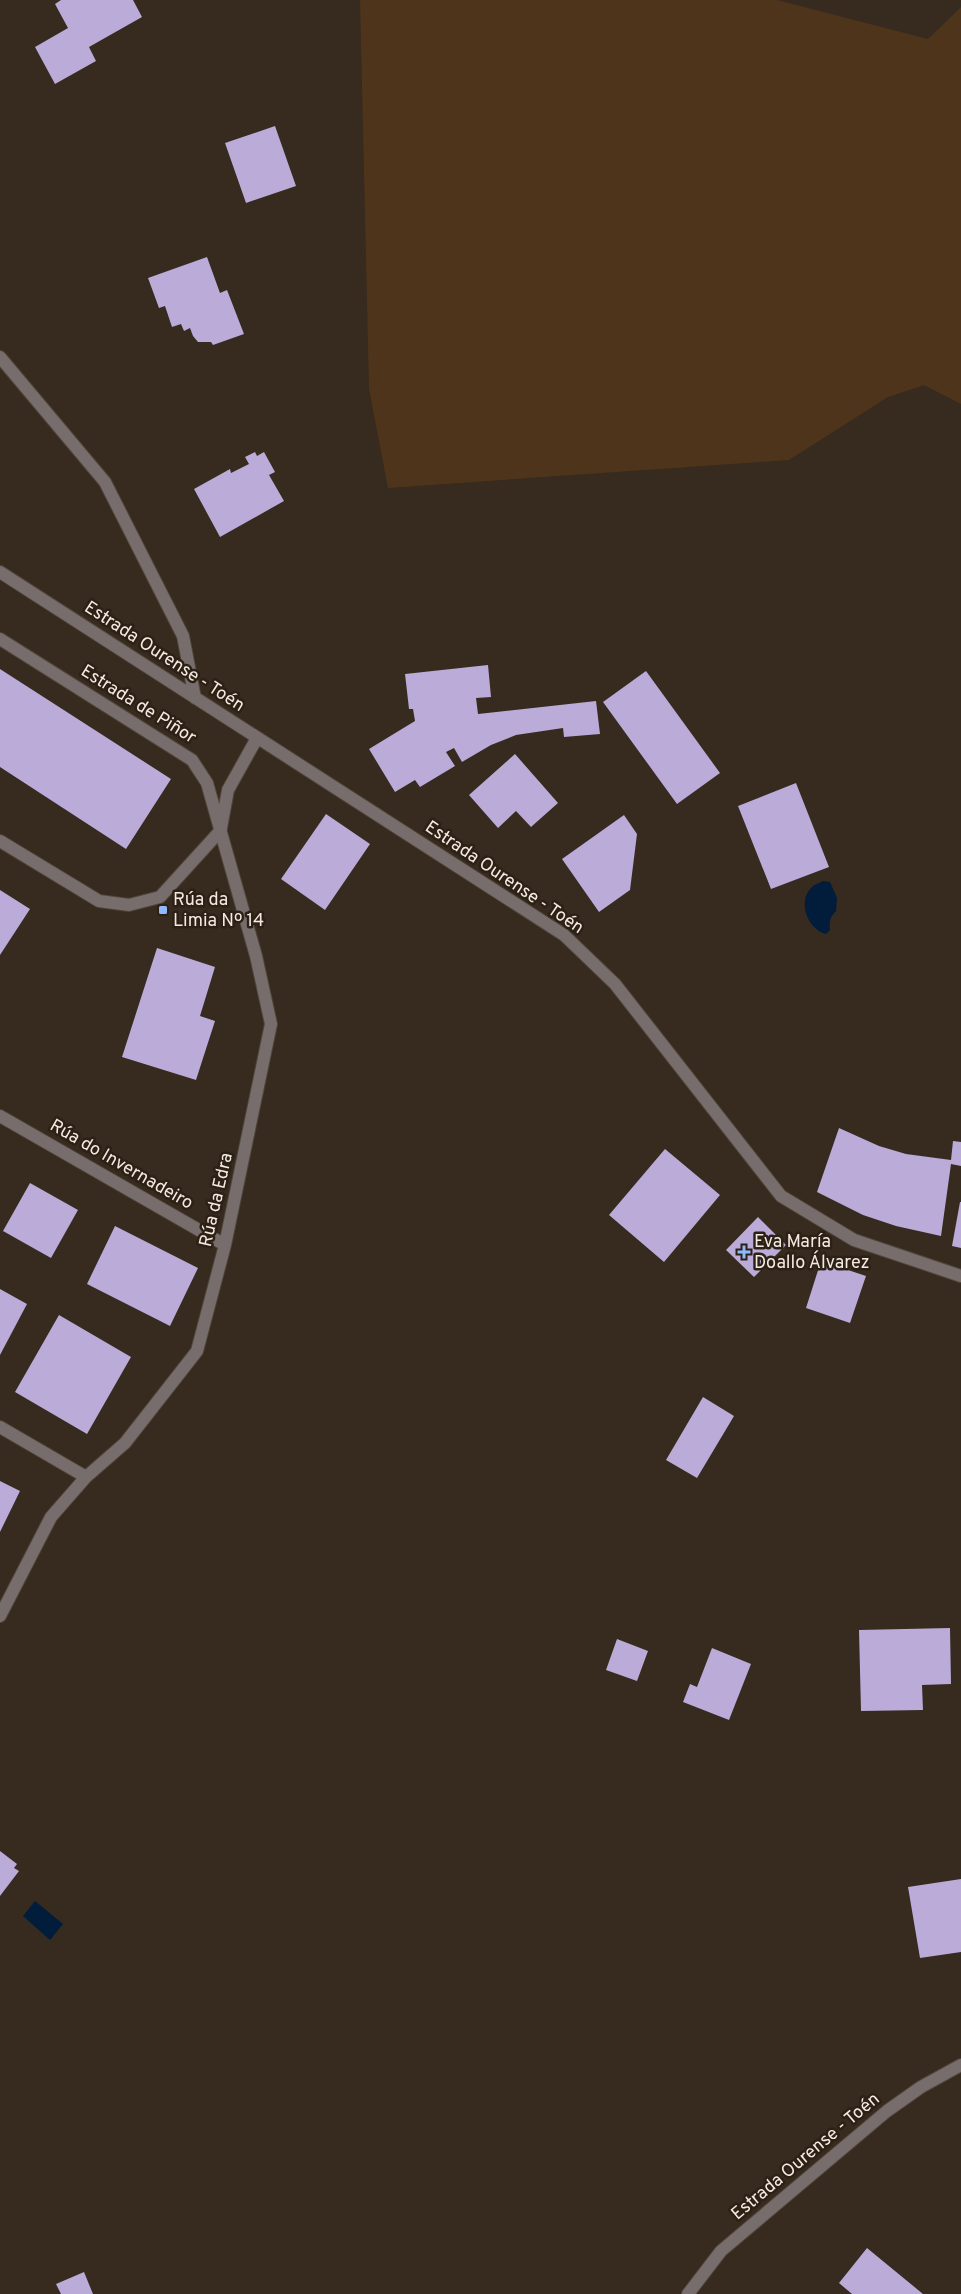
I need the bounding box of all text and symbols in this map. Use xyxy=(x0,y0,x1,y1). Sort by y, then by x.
street label: Estrada Ourense - Toén xyxy=(79,596,249,718)
street label: Estrada de Piñor xyxy=(76,660,200,750)
street label: Estrada Ourense - Toén xyxy=(420,816,588,940)
place label: Rúa da Limia Nº 14 xyxy=(173,889,264,933)
marker: Rúa da Limia Nº 14 xyxy=(157,904,169,916)
street label: Rúa do Invernadeiro xyxy=(45,1115,197,1215)
street label: Rúa da Edra xyxy=(195,1151,239,1249)
place label: Eva María Doallo Álvarez xyxy=(754,1231,870,1275)
marker: Eva María Doallo Álvarez xyxy=(738,1246,750,1258)
street label: Estrada Ourense - Toén xyxy=(727,2088,885,2226)

